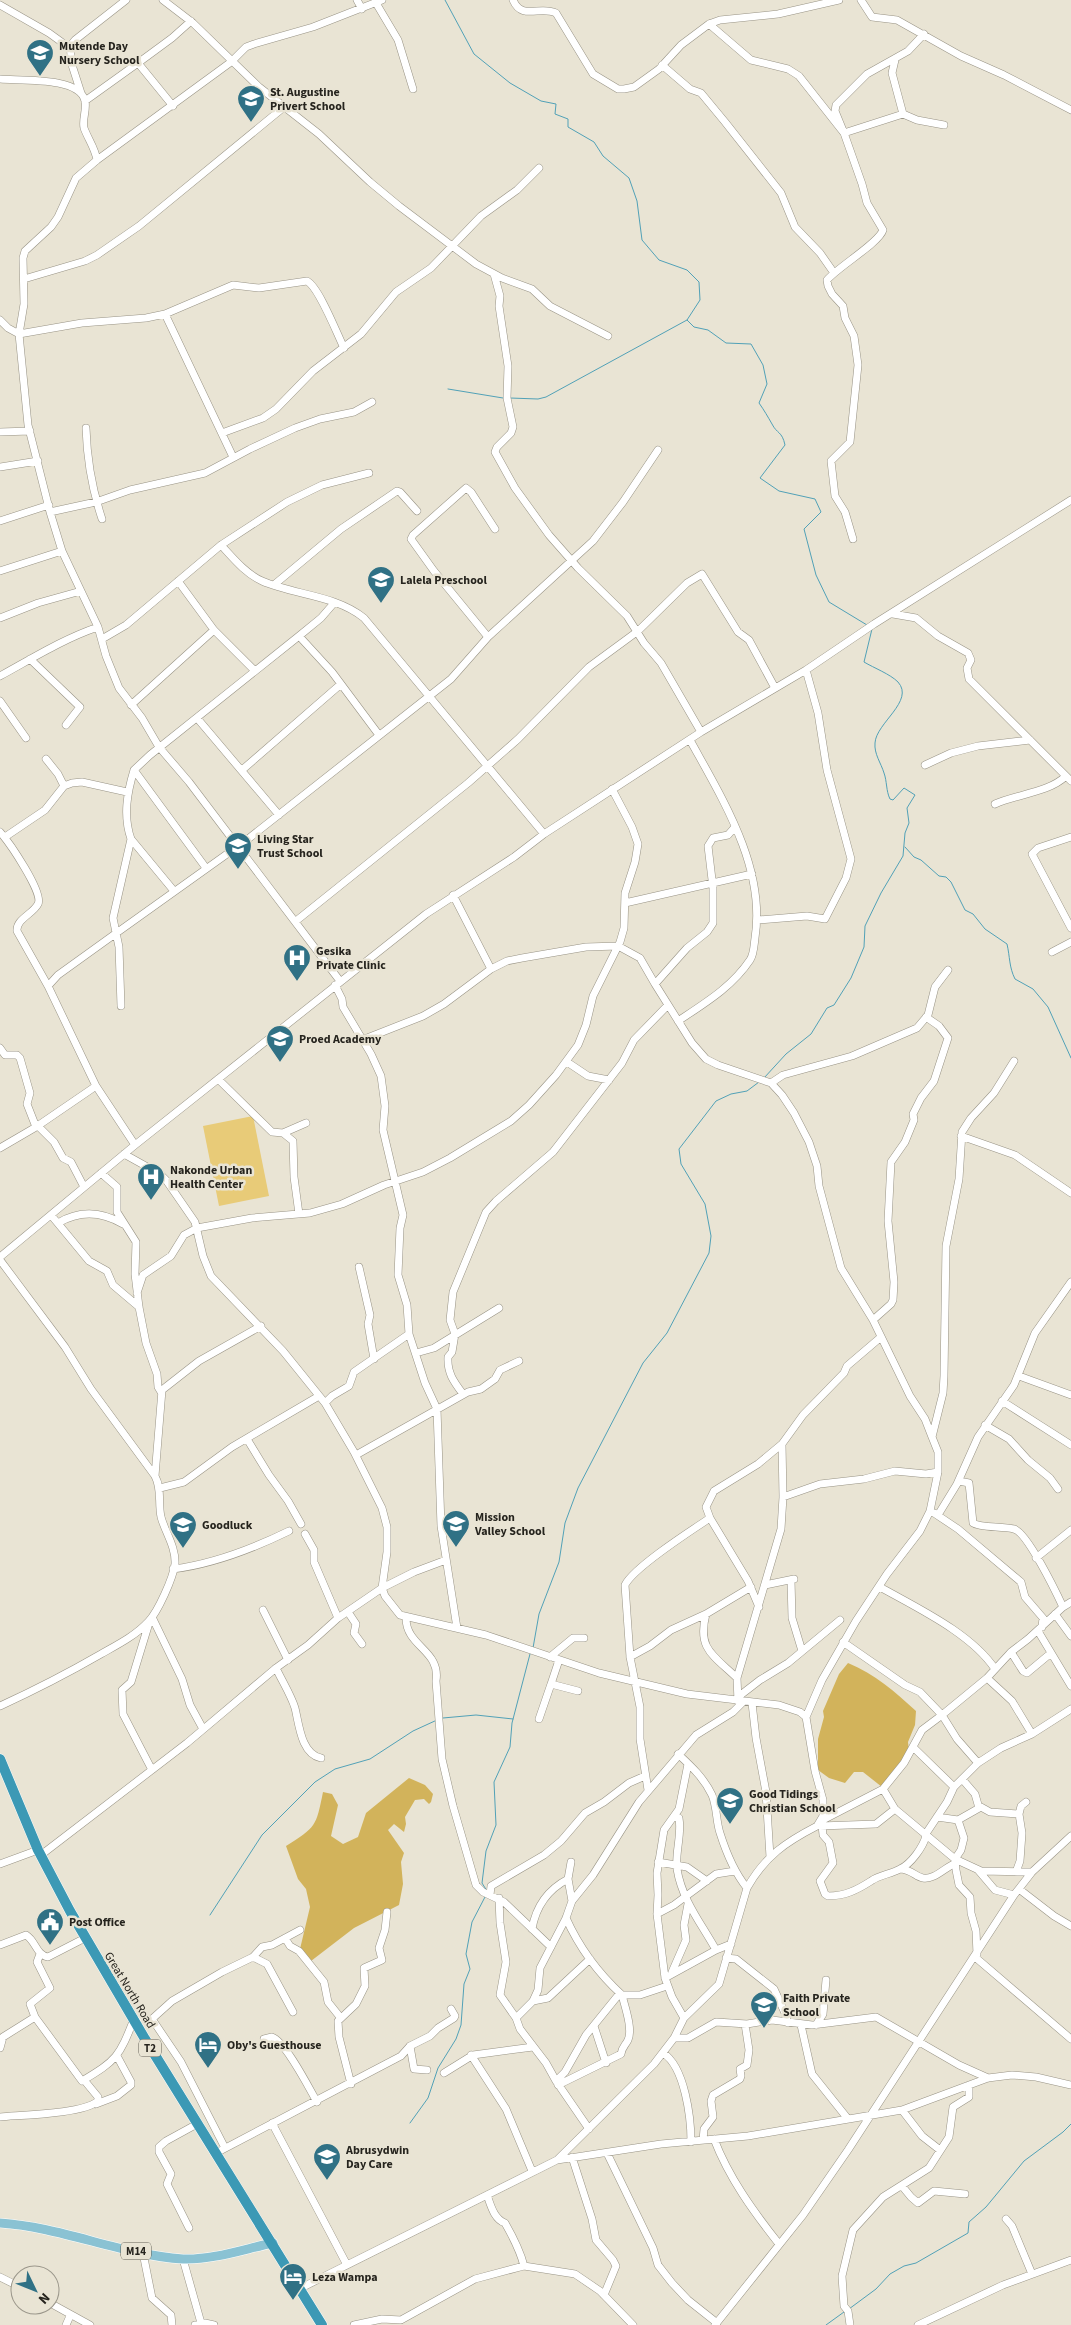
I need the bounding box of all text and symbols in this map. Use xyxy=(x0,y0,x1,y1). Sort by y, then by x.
school or university icon: Mutende Day Nursery School xyxy=(25,38,55,77)
place label: Mutende Day Nursery School xyxy=(59,38,140,69)
school or university icon: St. Augustine Privert School xyxy=(236,84,266,123)
place label: St. Augustine Privert School xyxy=(270,84,346,115)
school or university icon: Lalela Preschool xyxy=(366,565,396,604)
place label: Lalela Preschool xyxy=(400,572,487,589)
school or university icon: Living Star Trust School xyxy=(223,831,253,870)
place label: Living Star Trust School xyxy=(257,831,323,862)
hospital icon: Gesika Private Clinic xyxy=(282,943,312,982)
place label: Gesika Private Clinic xyxy=(316,943,386,974)
school or university icon: Proed Academy xyxy=(265,1024,295,1063)
place label: Proed Academy xyxy=(299,1031,382,1048)
hospital icon: Nakonde Urban Health Center xyxy=(136,1162,166,1201)
place label: Nakonde Urban Health Center xyxy=(170,1162,252,1193)
school or university icon: Mission Valley School xyxy=(441,1509,471,1548)
place label: Mission Valley School xyxy=(474,1509,546,1540)
school or university icon: Goodluck xyxy=(168,1510,198,1549)
place label: Goodluck xyxy=(202,1517,253,1534)
school or university icon: Good Tidings Christian School xyxy=(715,1786,745,1825)
place label: Good Tidings Christian School xyxy=(749,1786,836,1817)
public building icon: Post Office xyxy=(35,1907,65,1946)
place label: Post Office xyxy=(69,1914,125,1931)
street label: Great North Road xyxy=(100,1949,159,2032)
school or university icon: Faith Private School xyxy=(749,1990,779,2029)
place label: Faith Private School xyxy=(783,1990,850,2021)
hotel icon: Oby's Guesthouse xyxy=(193,2030,223,2069)
place label: Oby's Guesthouse xyxy=(227,2037,322,2054)
road number: T2 xyxy=(139,2040,161,2056)
school or university icon: Abrusydwin Day Care xyxy=(312,2142,342,2181)
place label: Abrusydwin Day Care xyxy=(345,2142,409,2173)
road number: M14 xyxy=(121,2242,151,2260)
hotel icon: Leza Wampa xyxy=(278,2262,308,2301)
north arrow xyxy=(10,2265,60,2315)
place label: Leza Wampa xyxy=(312,2269,378,2286)
text: N xyxy=(33,2288,54,2308)

